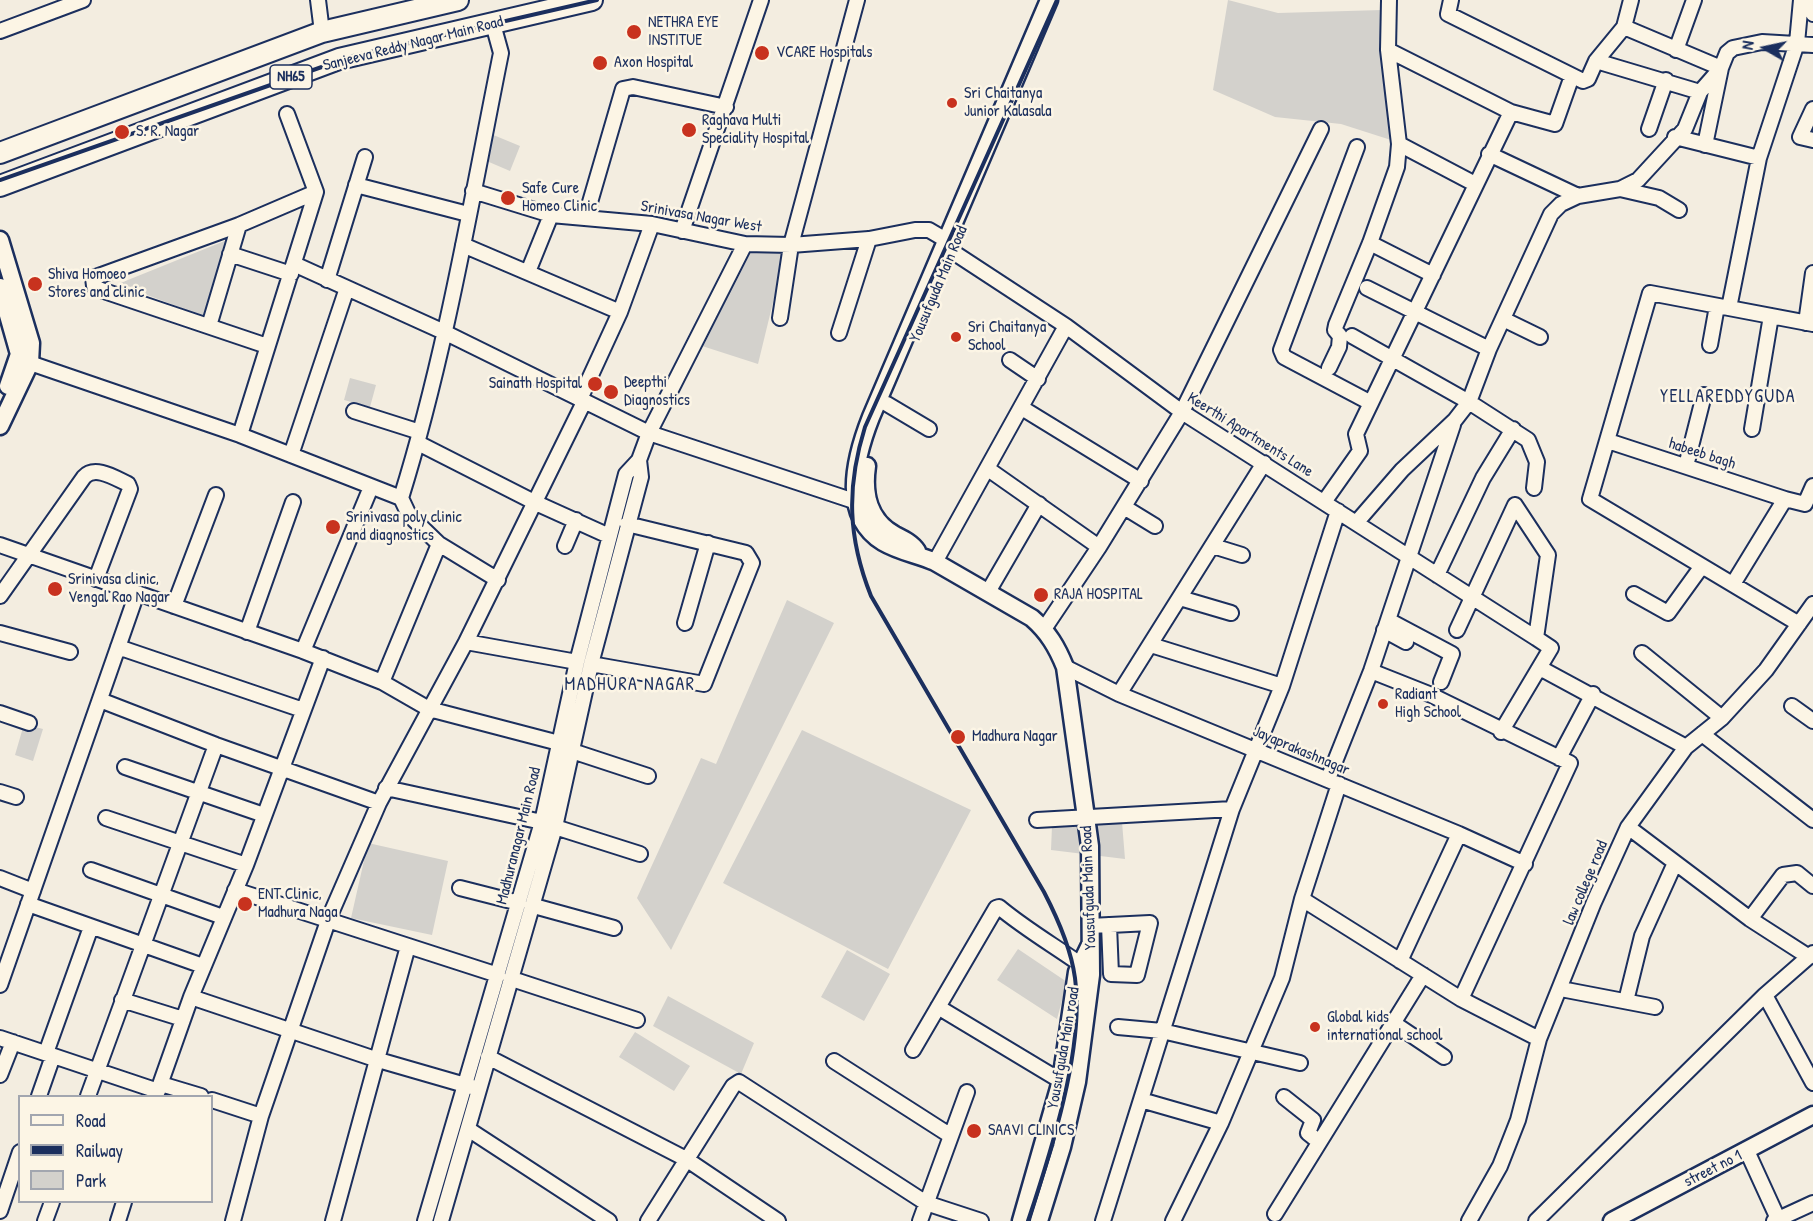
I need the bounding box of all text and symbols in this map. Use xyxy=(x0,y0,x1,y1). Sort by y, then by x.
street label: Sanjeeva Reddy Nagar Main Road xyxy=(321,12,505,76)
place label: NETHRA EYE INSTITUE xyxy=(648,13,719,51)
north arrow xyxy=(1735,18,1795,78)
marker: NETHRA EYE INSTITUE xyxy=(625,23,643,41)
text: N xyxy=(1736,39,1759,51)
place label: VCARE Hospitals xyxy=(776,43,872,63)
marker: VCARE Hospitals xyxy=(753,44,771,62)
place label: Axon Hospital xyxy=(614,53,693,73)
marker: Axon Hospital xyxy=(591,54,609,72)
road number: NH65 xyxy=(270,65,312,89)
place label: Sri Chaitanya Junior Kalasala xyxy=(964,84,1052,122)
marker: Sri Chaitanya Junior Kalasala xyxy=(945,96,959,110)
place label: Raghava Multi Speciality Hospital xyxy=(702,111,809,149)
marker: Raghava Multi Speciality Hospital xyxy=(680,121,698,139)
place label: S. R. Nagar xyxy=(136,122,199,142)
marker: S. R. Nagar xyxy=(113,123,131,141)
place label: Safe Cure Homeo Clinic xyxy=(522,179,597,217)
marker: Safe Cure Homeo Clinic xyxy=(499,189,517,207)
street label: Srinivasa Nagar West xyxy=(639,197,763,237)
street label: Yousufguda Main Road xyxy=(906,223,972,345)
place label: Shiva Homoeo Stores and clinic xyxy=(48,265,144,303)
marker: Shiva Homoeo Stores and clinic xyxy=(26,275,44,293)
place label: Sri Chaitanya School xyxy=(968,318,1046,356)
marker: Sri Chaitanya School xyxy=(949,330,963,344)
place label: Deepthi Diagnostics xyxy=(624,373,690,411)
place label: Sainath Hospital xyxy=(489,374,582,394)
marker: Sainath Hospital xyxy=(586,375,604,393)
marker: Deepthi Diagnostics xyxy=(602,383,620,401)
district label: YELLAREDDYGUDA xyxy=(1660,386,1796,408)
street label: Keerthi Apartments Lane xyxy=(1183,388,1317,482)
street label: habeeb bagh xyxy=(1666,434,1738,474)
place label: Srinivasa poly clinic and diagnostics xyxy=(346,508,462,546)
marker: Srinivasa poly clinic and diagnostics xyxy=(324,518,342,536)
place label: Srinivasa clinic, Vengal Rao Nagar xyxy=(68,570,170,608)
marker: Srinivasa clinic, Vengal Rao Nagar xyxy=(46,580,64,598)
place label: RAJA HOSPITAL xyxy=(1054,585,1143,605)
marker: RAJA HOSPITAL xyxy=(1032,586,1050,604)
district label: MADHURA NAGAR xyxy=(565,674,695,696)
place label: Radiant High School xyxy=(1395,685,1461,723)
marker: Radiant High School xyxy=(1376,697,1390,711)
street label: Jayaprakashnagar xyxy=(1250,722,1352,780)
place label: Madhura Nagar xyxy=(972,727,1058,747)
marker: Madhura Nagar xyxy=(949,728,967,746)
street label: Madhuranagar Main Road xyxy=(493,765,545,907)
street label: Yousufguda Main Road xyxy=(1077,825,1101,951)
street label: law college road xyxy=(1560,838,1612,928)
place label: ENT Clinic, Madhura Naga xyxy=(258,885,337,923)
marker: ENT Clinic, Madhura Naga xyxy=(236,895,254,913)
street label: Yousufguda Main road xyxy=(1044,986,1084,1110)
place label: Global kids international school xyxy=(1327,1008,1443,1046)
marker: Global kids international school xyxy=(1308,1020,1322,1034)
legend xyxy=(18,1095,213,1203)
text: Road xyxy=(76,1108,106,1133)
place label: SAAVI CLINICS xyxy=(988,1121,1074,1141)
marker: SAAVI CLINICS xyxy=(965,1122,983,1140)
text: Railway xyxy=(76,1138,123,1163)
street label: street no 1 xyxy=(1681,1146,1745,1192)
text: Park xyxy=(76,1168,106,1193)

